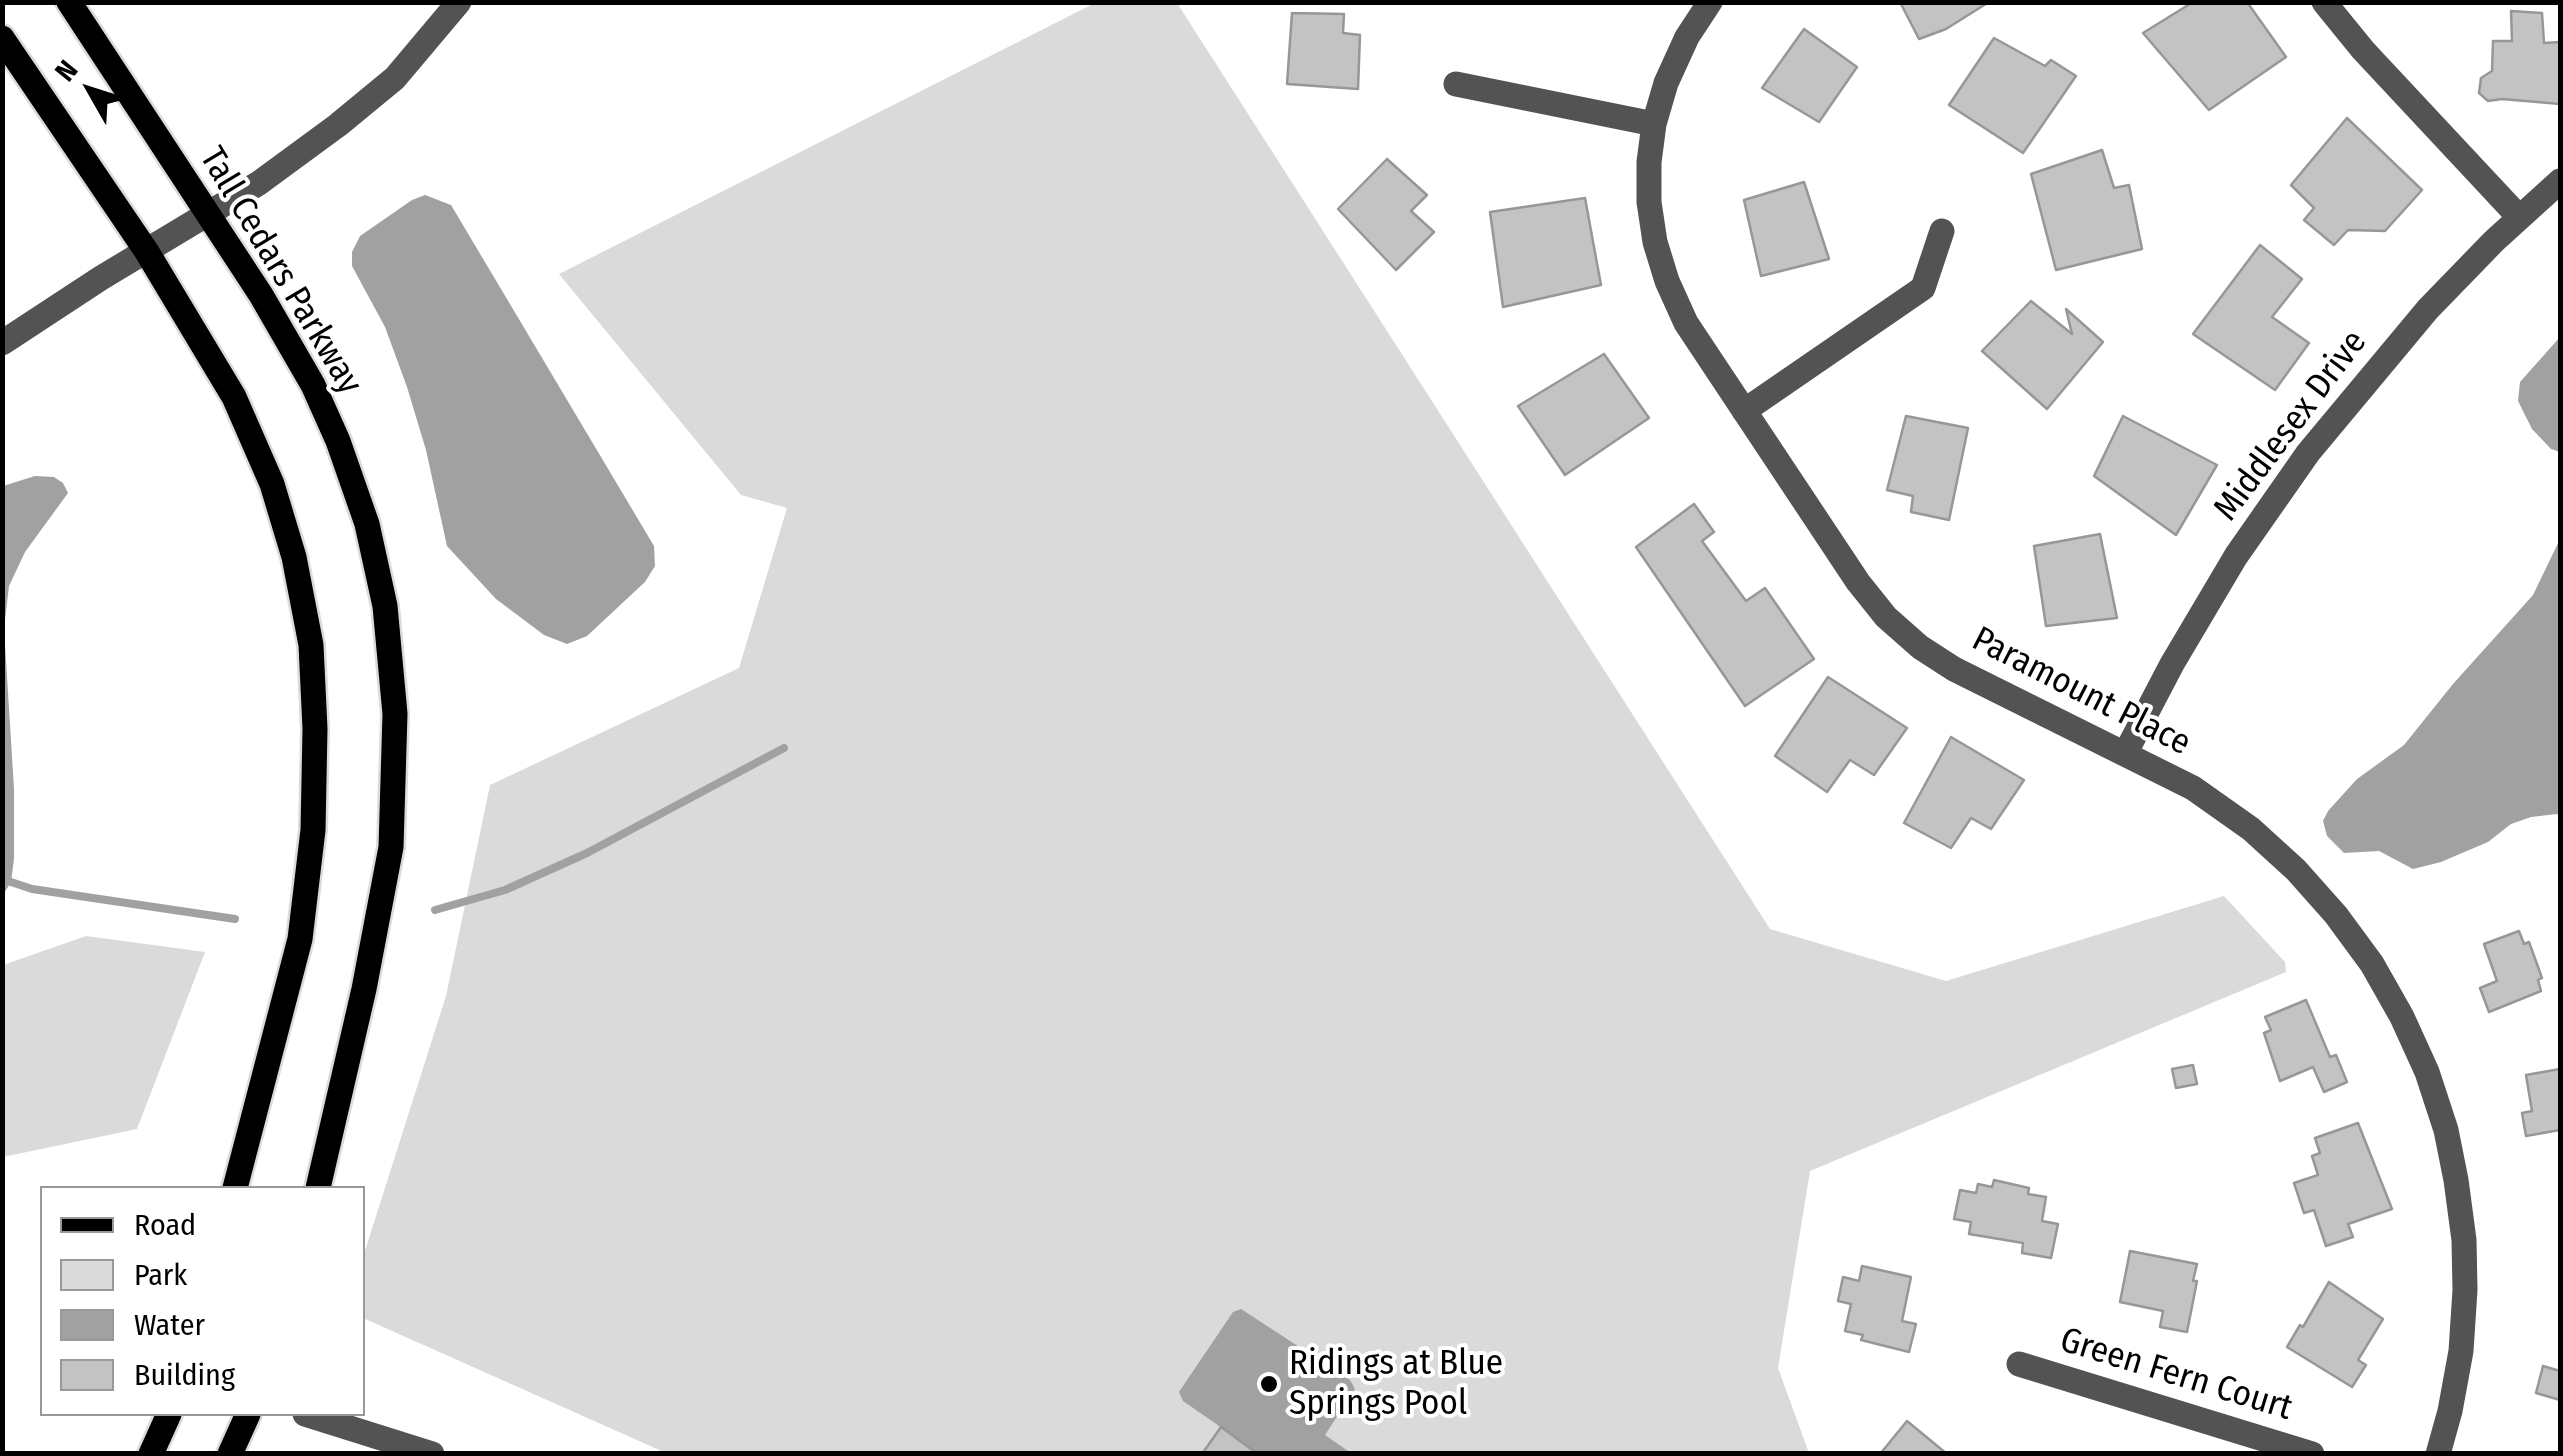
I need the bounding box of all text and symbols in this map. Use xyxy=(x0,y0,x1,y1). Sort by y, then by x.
north arrow xyxy=(40,40,140,140)
text: N xyxy=(48,54,84,88)
street label: Tall Cedars Parkway xyxy=(190,140,370,402)
street label: Middlesex Drive xyxy=(2206,323,2376,529)
street label: Paramount Place xyxy=(1965,619,2197,765)
legend xyxy=(40,1186,365,1416)
text: Road xyxy=(134,1207,196,1243)
text: Park xyxy=(134,1257,187,1293)
text: Water xyxy=(134,1307,205,1343)
street label: Green Fern Court xyxy=(2055,1320,2297,1430)
place label: Ridings at Blue Springs Pool xyxy=(1289,1343,1503,1425)
text: Building xyxy=(134,1357,235,1393)
marker: Ridings at Blue Springs Pool xyxy=(1258,1373,1280,1395)

